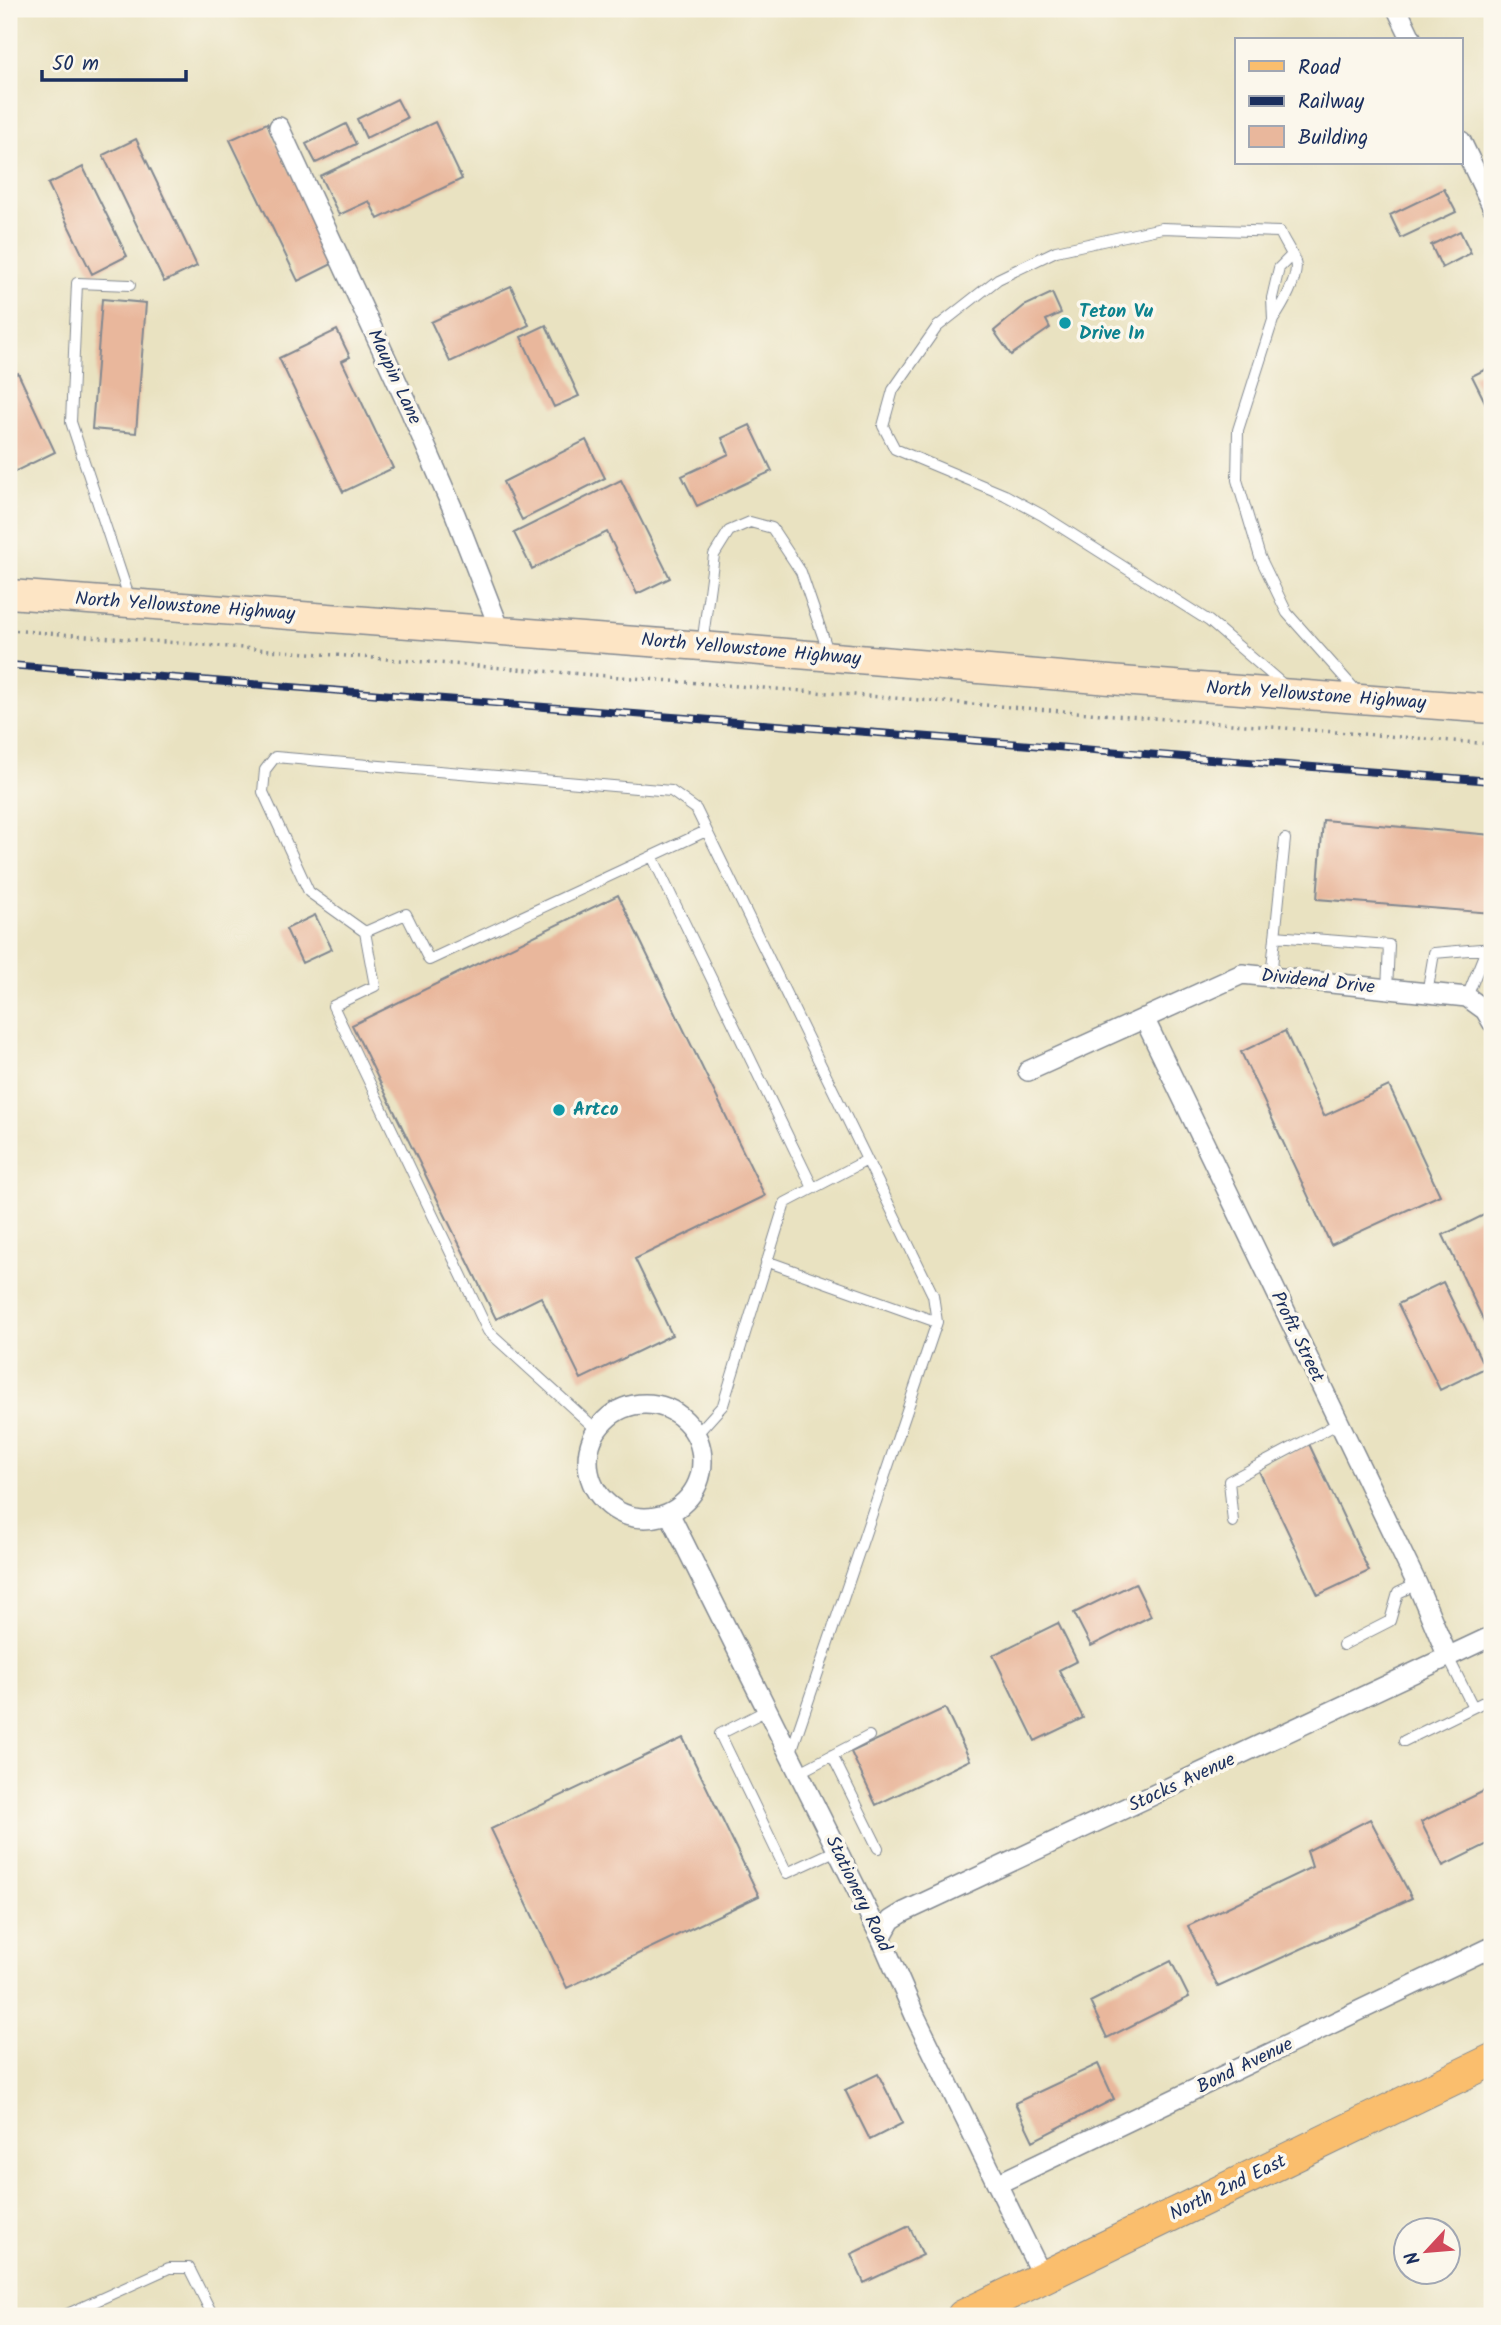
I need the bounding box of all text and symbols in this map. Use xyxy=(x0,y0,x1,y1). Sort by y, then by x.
scale bar xyxy=(42,38,186,82)
legend xyxy=(1235,38,1462,164)
text: 50 m xyxy=(52,48,99,81)
text: Road xyxy=(1298,52,1341,85)
text: Railway xyxy=(1298,86,1364,119)
text: Building xyxy=(1298,122,1368,155)
place label: Teton Vu Drive In xyxy=(1079,297,1154,349)
marker: Teton Vu Drive In xyxy=(1057,315,1073,331)
street label: Maupin Lane xyxy=(359,324,429,430)
street label: North Yellowstone Highway xyxy=(74,584,297,630)
street label: North Yellowstone Highway xyxy=(640,625,863,675)
street label: North Yellowstone Highway xyxy=(1205,673,1428,719)
street label: Dividend Drive xyxy=(1260,961,1377,1003)
place label: Artco xyxy=(573,1095,619,1125)
marker: Artco xyxy=(551,1102,567,1118)
street label: Profit Street xyxy=(1262,1286,1332,1388)
street label: Stocks Avenue xyxy=(1124,1745,1241,1821)
street label: Stationery Road xyxy=(817,1831,899,1958)
street label: Bond Avenue xyxy=(1192,2030,1299,2102)
street label: North 2nd East xyxy=(1165,2146,1292,2229)
north arrow xyxy=(1392,2216,1462,2286)
text: N xyxy=(1397,2246,1430,2270)

